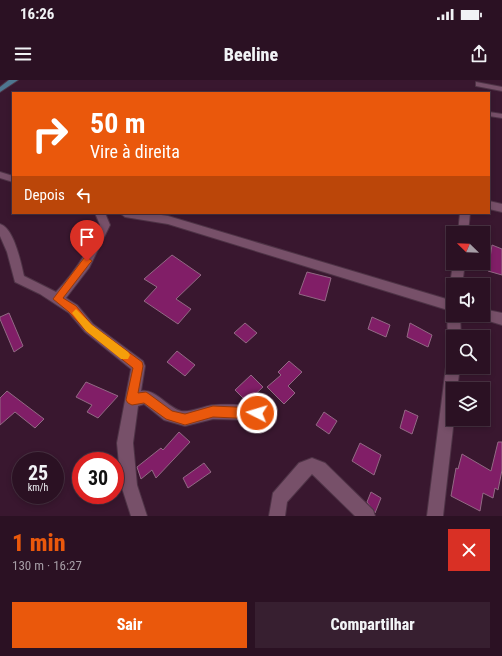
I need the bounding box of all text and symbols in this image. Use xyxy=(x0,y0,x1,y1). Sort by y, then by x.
text: 16:26 xyxy=(20,5,54,23)
icon: menu xyxy=(12,43,34,65)
icon: share xyxy=(468,43,490,65)
text: Beeline xyxy=(224,44,278,65)
text: 50 m xyxy=(90,107,146,140)
icon: right xyxy=(24,108,76,160)
text: Vire à direita xyxy=(90,141,180,162)
icon: left xyxy=(73,184,95,206)
text: Depois xyxy=(24,186,65,204)
pin xyxy=(70,220,104,261)
icon: arrive xyxy=(76,226,98,248)
north arrow xyxy=(446,226,490,270)
map controls xyxy=(446,226,490,426)
button: sound xyxy=(446,278,490,322)
button: search xyxy=(446,330,490,374)
button: layers xyxy=(446,382,490,426)
position arrow xyxy=(236,392,278,434)
speed limit sign: 30 xyxy=(72,452,124,504)
text: 25 xyxy=(28,461,48,485)
text: km/h xyxy=(28,482,48,493)
text: 1 min xyxy=(12,529,66,557)
button: close xyxy=(448,529,490,571)
text: 130 m · 16:27 xyxy=(12,558,82,573)
button: Sair xyxy=(12,602,247,648)
button: Compartilhar xyxy=(255,602,490,648)

